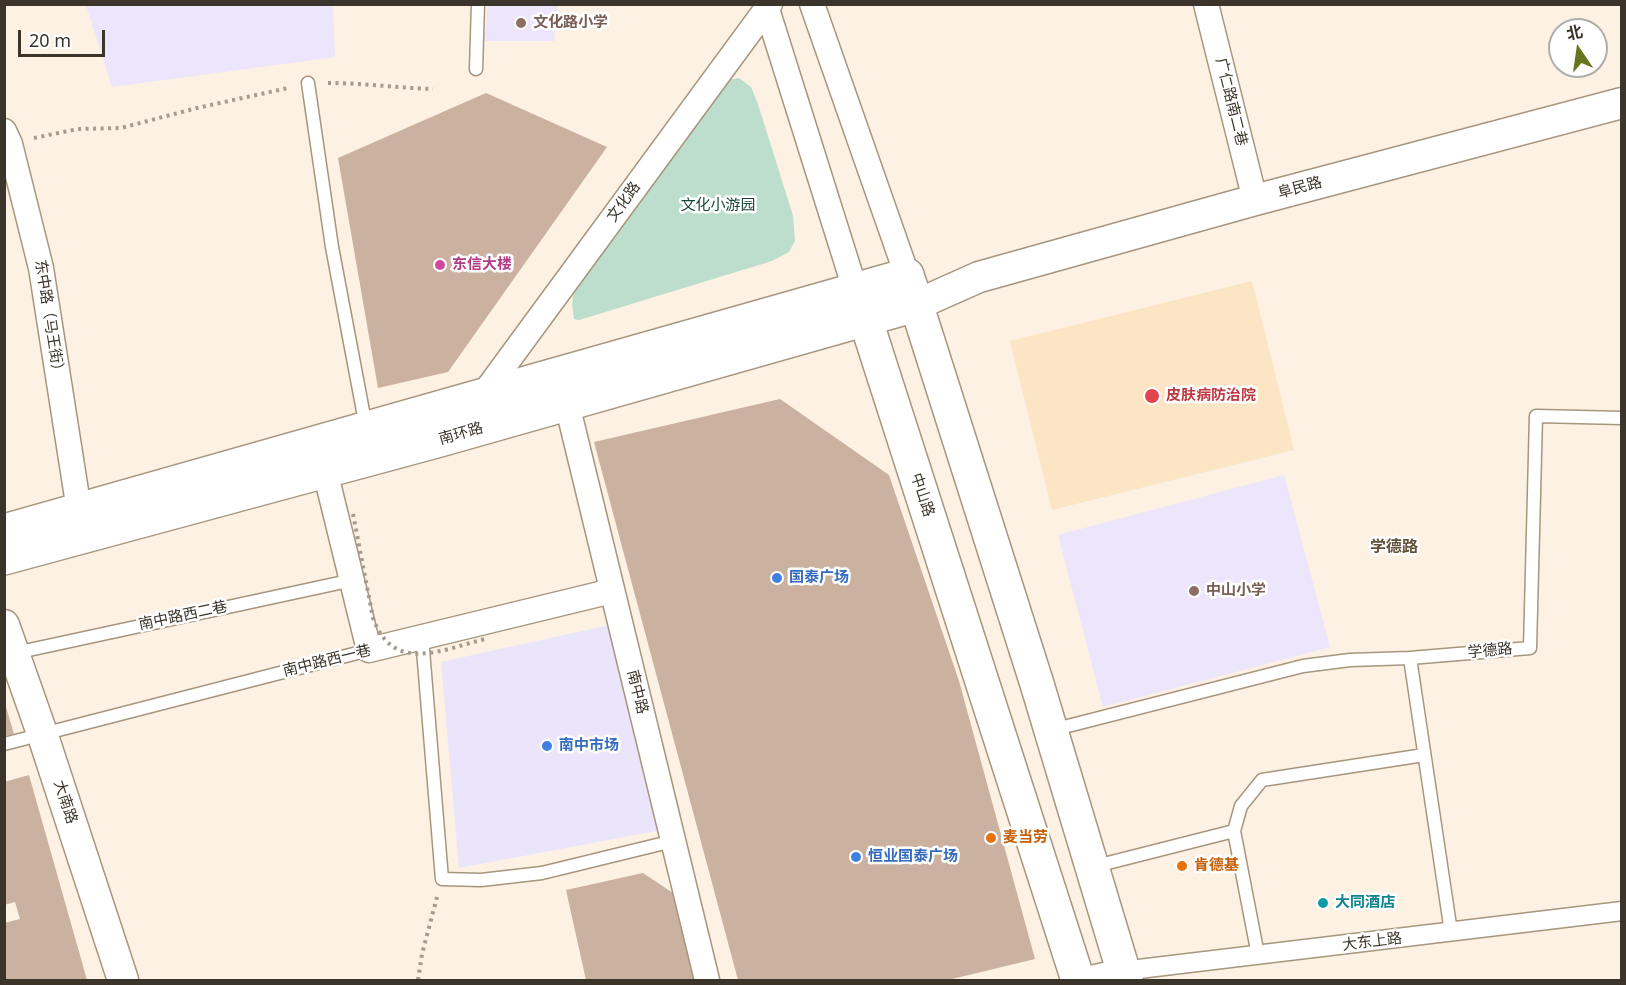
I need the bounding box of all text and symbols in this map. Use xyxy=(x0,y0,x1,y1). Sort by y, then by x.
place label: 文化路小学 xyxy=(533,14,608,32)
marker: 文化路小学 xyxy=(514,16,528,30)
scale bar xyxy=(21,18,108,56)
north arrow xyxy=(1548,18,1608,78)
text: 北 xyxy=(1564,20,1585,45)
text: 20 m xyxy=(29,28,71,52)
street label: 广仁路南二巷 xyxy=(1211,56,1251,148)
street label: 阜民路 xyxy=(1276,173,1324,203)
street label: 文化路 xyxy=(603,179,645,225)
park label: 文化小游园 xyxy=(681,197,755,215)
place label: 东信大楼 xyxy=(452,256,512,274)
street label: 东中路（马王街） xyxy=(31,258,67,380)
marker: 东信大楼 xyxy=(433,258,447,272)
marker: 皮肤病防治院 xyxy=(1143,387,1161,405)
place label: 皮肤病防治院 xyxy=(1166,387,1256,405)
street label: 南环路 xyxy=(437,419,485,449)
street label: 中山路 xyxy=(906,471,938,519)
district label: 学德路 xyxy=(1370,537,1418,557)
place label: 国泰广场 xyxy=(789,569,849,587)
marker: 国泰广场 xyxy=(770,571,784,585)
place label: 中山小学 xyxy=(1206,582,1266,600)
marker: 中山小学 xyxy=(1187,584,1201,598)
street label: 南中路西二巷 xyxy=(137,598,229,634)
street label: 学德路 xyxy=(1467,640,1513,662)
street label: 南中路西一巷 xyxy=(281,641,373,681)
street label: 南中路 xyxy=(623,668,651,716)
place label: 南中市场 xyxy=(559,737,619,755)
marker: 南中市场 xyxy=(540,739,554,753)
street label: 大南路 xyxy=(49,778,81,826)
place label: 麦当劳 xyxy=(1003,829,1048,847)
marker: 麦当劳 xyxy=(984,831,998,845)
place label: 恒业国泰广场 xyxy=(868,848,958,866)
marker: 恒业国泰广场 xyxy=(849,850,863,864)
place label: 肯德基 xyxy=(1194,857,1239,875)
marker: 肯德基 xyxy=(1175,859,1189,873)
place label: 大同酒店 xyxy=(1335,894,1395,912)
marker: 大同酒店 xyxy=(1316,896,1330,910)
street label: 大东上路 xyxy=(1341,929,1403,955)

